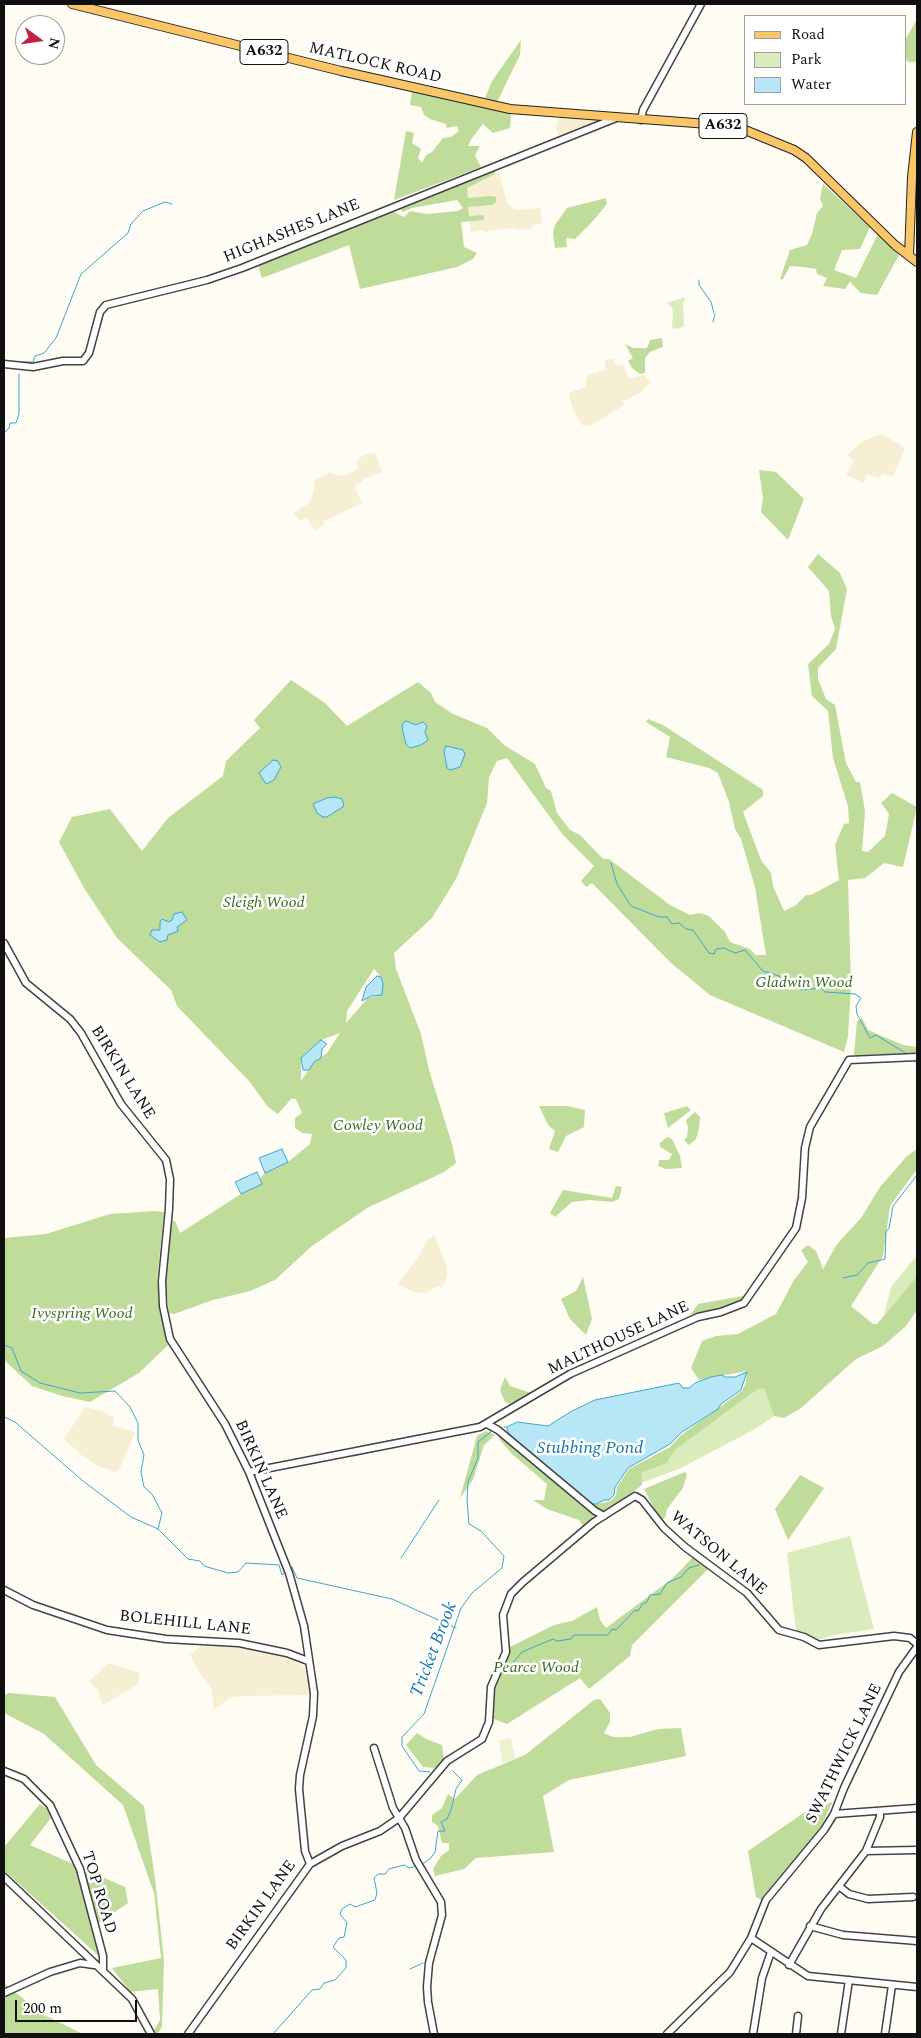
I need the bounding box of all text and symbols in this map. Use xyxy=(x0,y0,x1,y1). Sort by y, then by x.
north arrow xyxy=(15,15,65,65)
legend xyxy=(744,15,906,105)
text: Road xyxy=(791,23,825,46)
text: N xyxy=(42,35,66,52)
street label: MATLOCK ROAD xyxy=(307,39,443,89)
road number: A632 xyxy=(240,40,288,64)
text: Park xyxy=(791,48,822,71)
text: Water xyxy=(791,73,831,96)
road number: A632 xyxy=(699,114,747,138)
street label: HIGHASHES LANE xyxy=(221,196,363,268)
park label: Sleigh Wood xyxy=(223,894,305,914)
park label: Gladwin Wood xyxy=(755,974,853,994)
street label: BIRKIN LANE xyxy=(86,1023,158,1123)
park label: Cowley Wood xyxy=(333,1117,423,1137)
street label: MALTHOUSE LANE xyxy=(545,1298,693,1380)
park label: Ivyspring Wood xyxy=(31,1305,133,1325)
street label: BIRKIN LANE xyxy=(230,1417,290,1523)
water label: Stubbing Pond xyxy=(537,1438,643,1460)
street label: WATSON LANE xyxy=(666,1508,770,1600)
water label: Tricket Brook xyxy=(407,1599,463,1701)
street label: BOLEHILL LANE xyxy=(118,1608,252,1640)
park label: Pearce Wood xyxy=(493,1659,579,1679)
street label: SWATHWICK LANE xyxy=(803,1681,887,1827)
street label: TOP ROAD xyxy=(76,1849,120,1937)
street label: BIRKIN LANE xyxy=(223,1857,301,1955)
scale bar xyxy=(18,1990,140,2022)
text: 200 m xyxy=(23,1997,62,2020)

